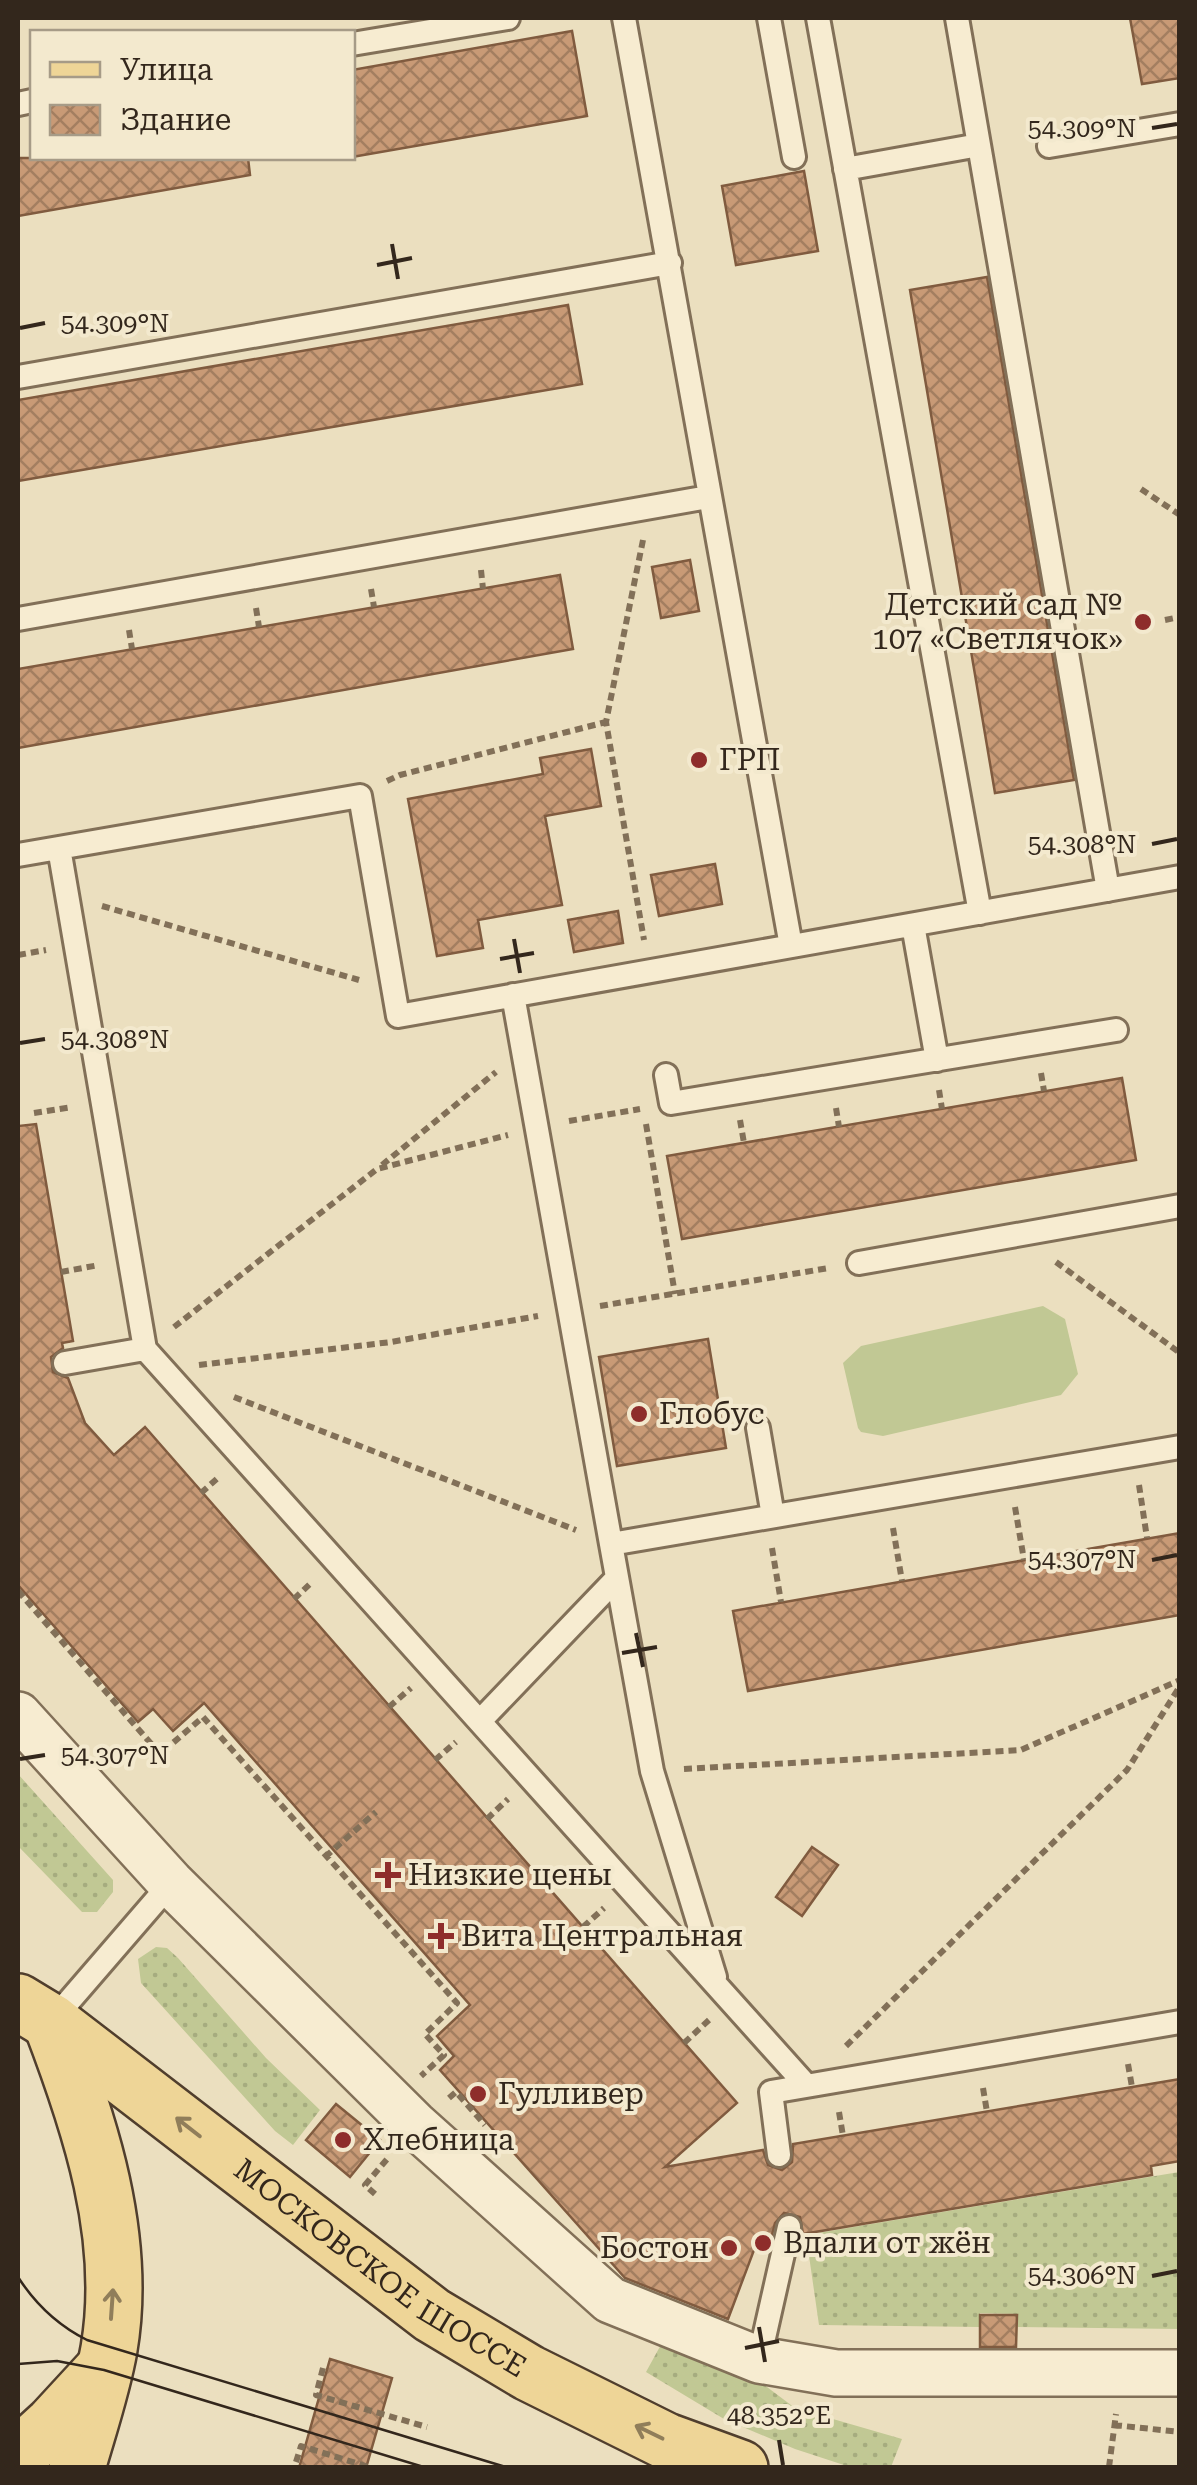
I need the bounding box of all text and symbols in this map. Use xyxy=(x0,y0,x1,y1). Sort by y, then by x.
legend xyxy=(30,30,355,160)
text: Улица xyxy=(120,52,213,87)
text: Здание xyxy=(120,102,231,137)
text: 54.309°N xyxy=(1028,114,1136,143)
text: 54.309°N xyxy=(61,309,169,338)
place label: Детский сад № 107 «Светлячок» xyxy=(872,587,1123,656)
marker: Детский сад № 107 «Светлячок» xyxy=(1132,611,1154,633)
place label: ГРП xyxy=(719,742,780,777)
marker: ГРП xyxy=(688,749,710,771)
text: 54.308°N xyxy=(1028,830,1136,859)
text: 54.308°N xyxy=(61,1025,169,1054)
place label: Глобус xyxy=(659,1396,765,1431)
marker: Глобус xyxy=(628,1403,650,1425)
text: 54.307°N xyxy=(1028,1545,1136,1574)
text: 54.307°N xyxy=(61,1741,169,1770)
place label: Низкие цены xyxy=(408,1857,612,1892)
marker: Низкие цены xyxy=(377,1864,399,1886)
place label: Вита Центральная xyxy=(461,1918,743,1953)
marker: Вита Центральная xyxy=(430,1925,452,1947)
place label: Гулливер xyxy=(498,2076,644,2111)
marker: Гулливер xyxy=(467,2083,489,2105)
one-way arrow xyxy=(175,2117,202,2138)
place label: Хлебница xyxy=(363,2122,514,2157)
marker: Хлебница xyxy=(332,2129,354,2151)
street label: МОСКОВСКОЕ ШОССЕ xyxy=(227,2151,533,2384)
place label: Вдали от жён xyxy=(783,2225,991,2260)
place label: Бостон xyxy=(600,2230,709,2265)
marker: Вдали от жён xyxy=(752,2232,774,2254)
marker: Бостон xyxy=(718,2237,740,2259)
text: 54.306°N xyxy=(1028,2261,1136,2290)
one-way arrow xyxy=(103,2289,122,2321)
text: 48.352°E xyxy=(727,2401,831,2430)
one-way arrow xyxy=(635,2422,665,2441)

